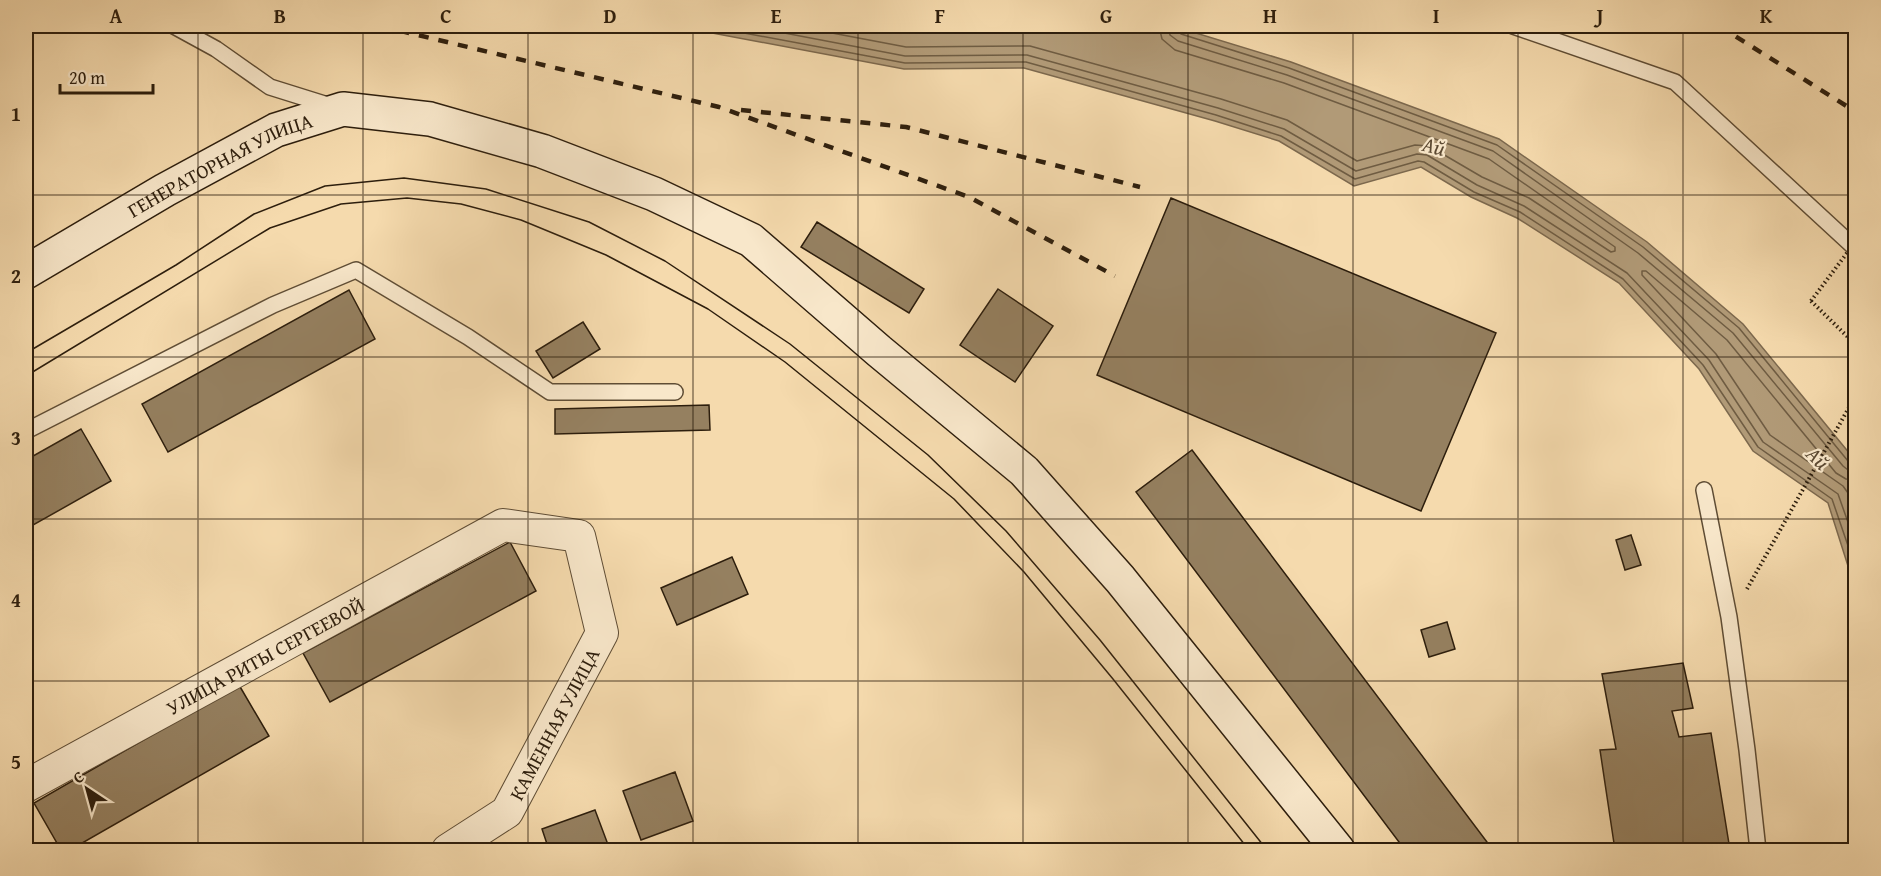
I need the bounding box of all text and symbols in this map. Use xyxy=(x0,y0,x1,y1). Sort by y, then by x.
text: A xyxy=(110,1,123,30)
text: B xyxy=(274,1,286,30)
text: C xyxy=(440,1,452,30)
text: D xyxy=(603,1,617,30)
text: E xyxy=(771,1,782,30)
text: F xyxy=(935,1,945,30)
text: G xyxy=(1100,1,1112,30)
text: H xyxy=(1263,1,1277,30)
text: I xyxy=(1433,1,1439,30)
text: J xyxy=(1594,1,1604,30)
text: K xyxy=(1760,1,1773,30)
scale bar xyxy=(60,57,153,95)
text: 20 m xyxy=(69,64,105,91)
text: 1 xyxy=(11,99,21,128)
street label: ГЕНЕРАТОРНАЯ УЛИЦА xyxy=(121,105,316,224)
water label: Ай xyxy=(1418,128,1449,164)
text: 2 xyxy=(11,261,21,290)
text: 3 xyxy=(11,423,21,452)
water label: Ай xyxy=(1798,438,1837,477)
text: 4 xyxy=(11,585,21,614)
street label: УЛИЦА РИТЫ СЕРГЕЕВОЙ xyxy=(160,589,369,721)
street label: КАМЕННАЯ УЛИЦА xyxy=(502,643,606,805)
text: 5 xyxy=(11,747,21,776)
north arrow xyxy=(57,759,117,819)
text: С xyxy=(67,764,89,789)

